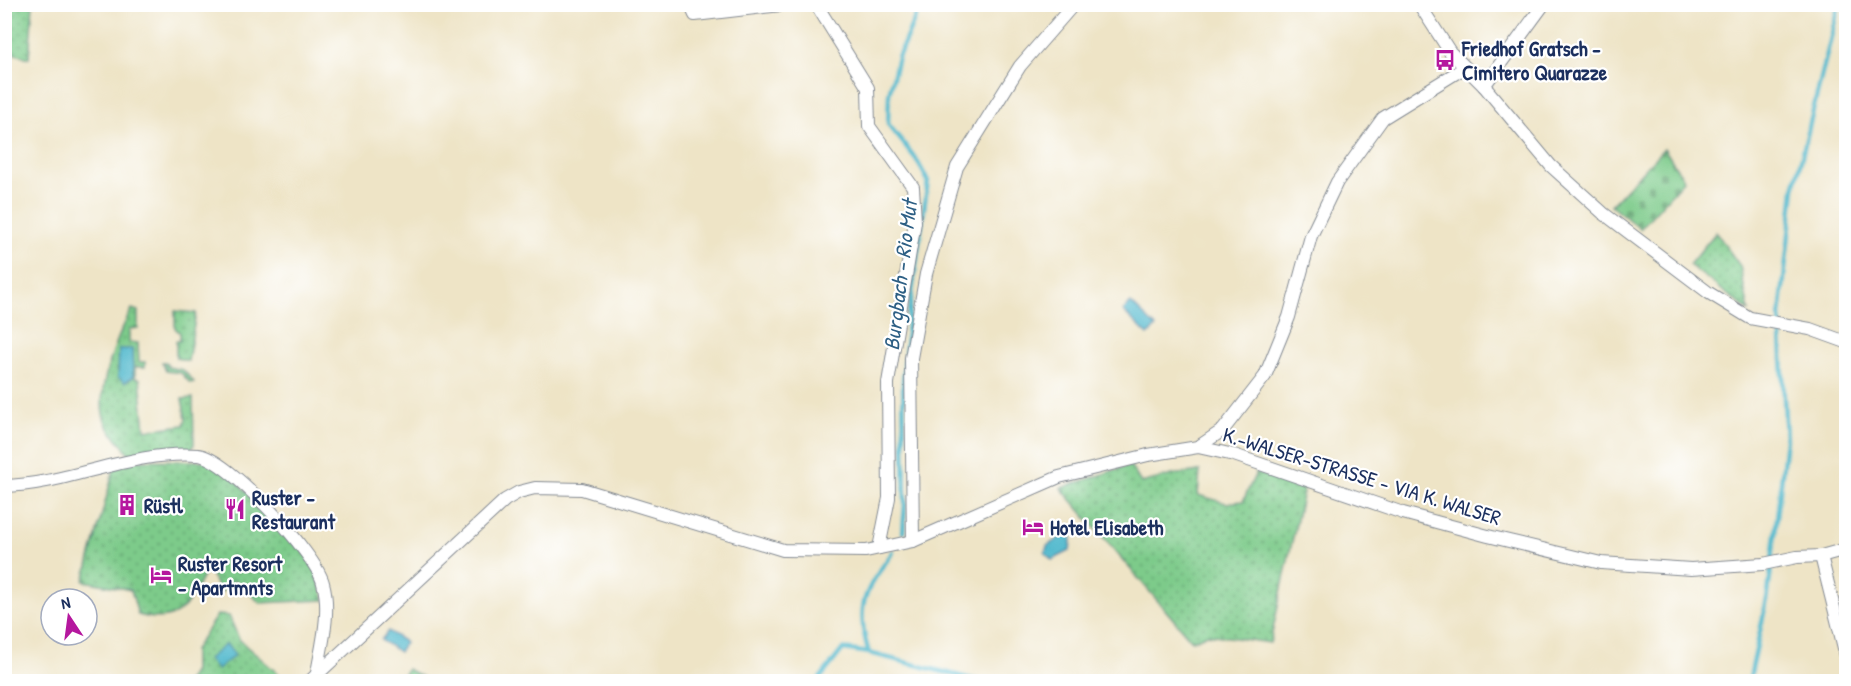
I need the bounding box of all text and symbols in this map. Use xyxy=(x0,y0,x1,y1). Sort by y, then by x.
place label: Friedhof Gratsch - Cimitero Quarazze xyxy=(1461,34,1608,87)
bus stop icon: Friedhof Gratsch - Cimitero Quarazze xyxy=(1433,48,1457,72)
water label: Burgbach - Rio Mut xyxy=(876,195,925,352)
street label: K.-WALSER-STRASSE - VIA K. WALSER xyxy=(1219,420,1505,532)
place label: Ruster - Restaurant xyxy=(252,483,336,536)
place label: Rüstl xyxy=(144,491,183,520)
building icon: Rüstl xyxy=(115,493,139,517)
restaurant icon: Ruster - Restaurant xyxy=(223,497,247,521)
place label: Hotel Elisabeth xyxy=(1050,513,1163,542)
hotel icon: Hotel Elisabeth xyxy=(1021,515,1045,539)
place label: Ruster Resort - Apartmnts xyxy=(178,549,283,603)
hotel icon: Ruster Resort - Apartmnts xyxy=(149,563,173,587)
north arrow xyxy=(39,587,99,647)
text: N xyxy=(59,591,73,614)

